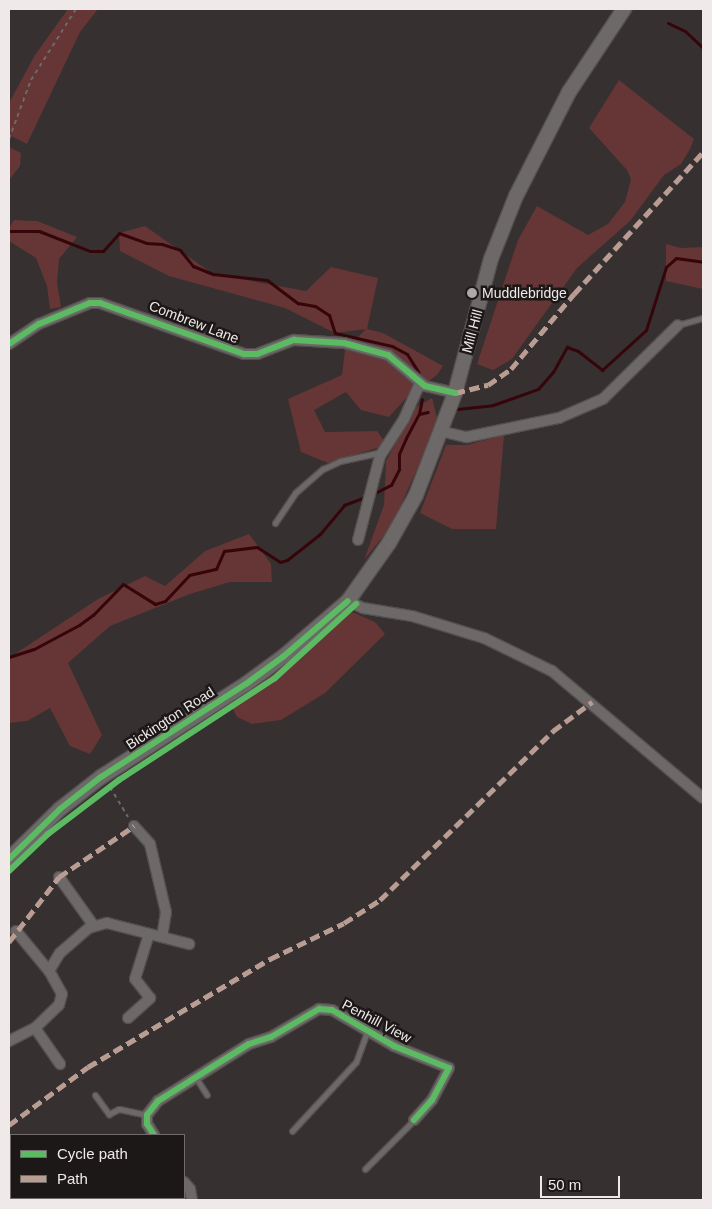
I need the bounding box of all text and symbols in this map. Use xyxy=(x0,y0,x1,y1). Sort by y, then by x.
place label: Muddlebridge xyxy=(482,285,567,301)
marker: Muddlebridge xyxy=(466,287,478,299)
street label: Combrew Lane xyxy=(147,297,241,347)
street label: Mill Hill xyxy=(458,307,486,355)
street label: Bickington Road xyxy=(123,683,217,753)
street label: Penhill View xyxy=(340,996,414,1046)
legend xyxy=(10,1134,185,1199)
text: Cycle path xyxy=(57,1145,128,1162)
scale bar xyxy=(542,1166,622,1198)
text: Path xyxy=(57,1170,88,1187)
text: 50 m xyxy=(548,1176,581,1193)

